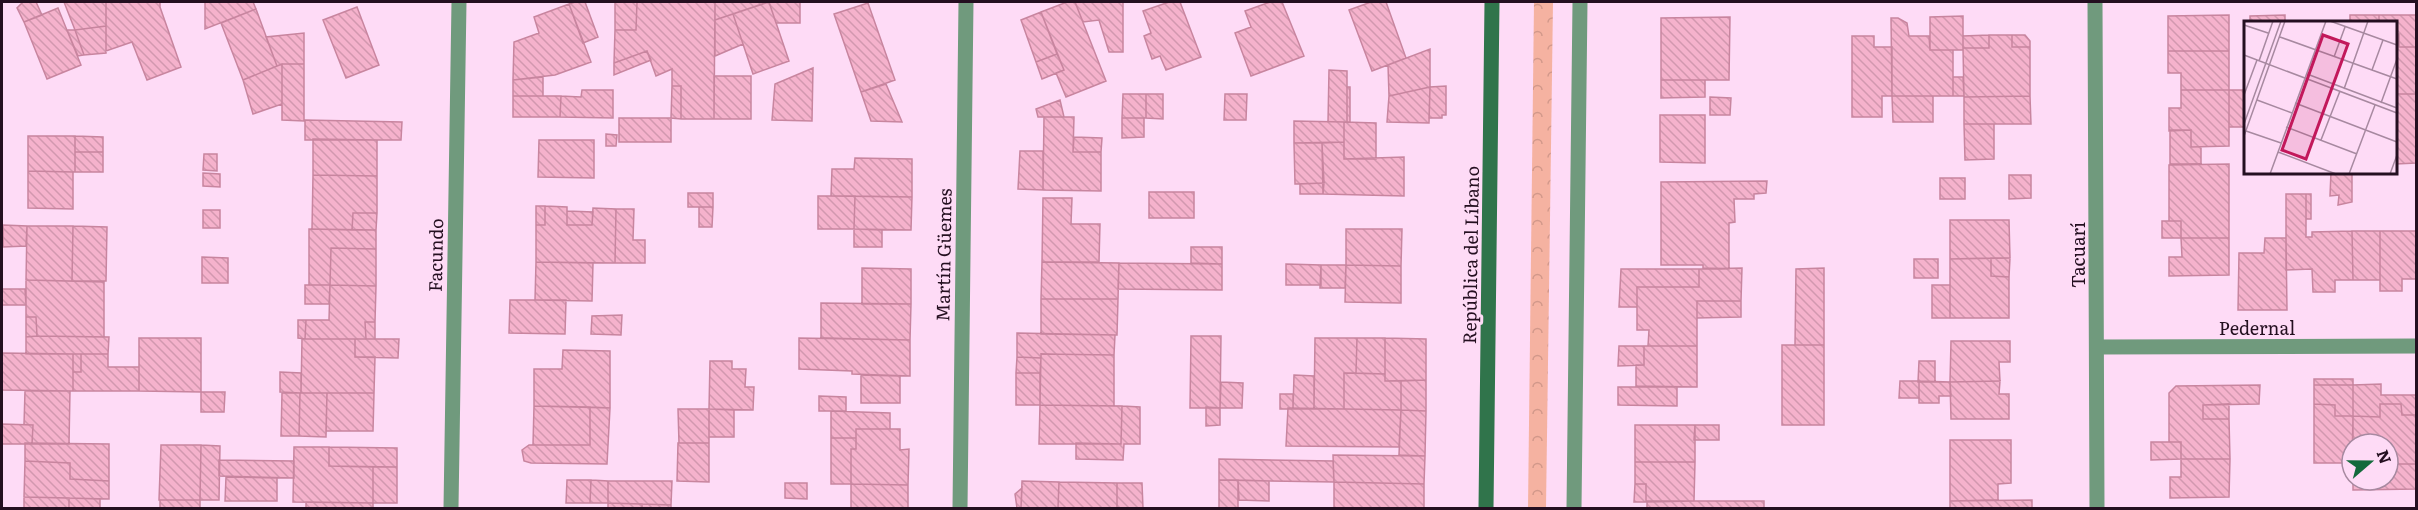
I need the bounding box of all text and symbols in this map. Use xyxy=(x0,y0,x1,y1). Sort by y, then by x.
inset map xyxy=(2244,21,2397,174)
street label: República del Líbano xyxy=(1455,166,1485,344)
street label: Martín Güemes xyxy=(928,188,958,322)
street label: Facundo xyxy=(421,218,449,292)
street label: Tacuarí xyxy=(2064,222,2091,288)
street label: Pedernal xyxy=(2219,314,2295,341)
north arrow xyxy=(2340,432,2400,492)
text: N xyxy=(2371,446,2399,467)

